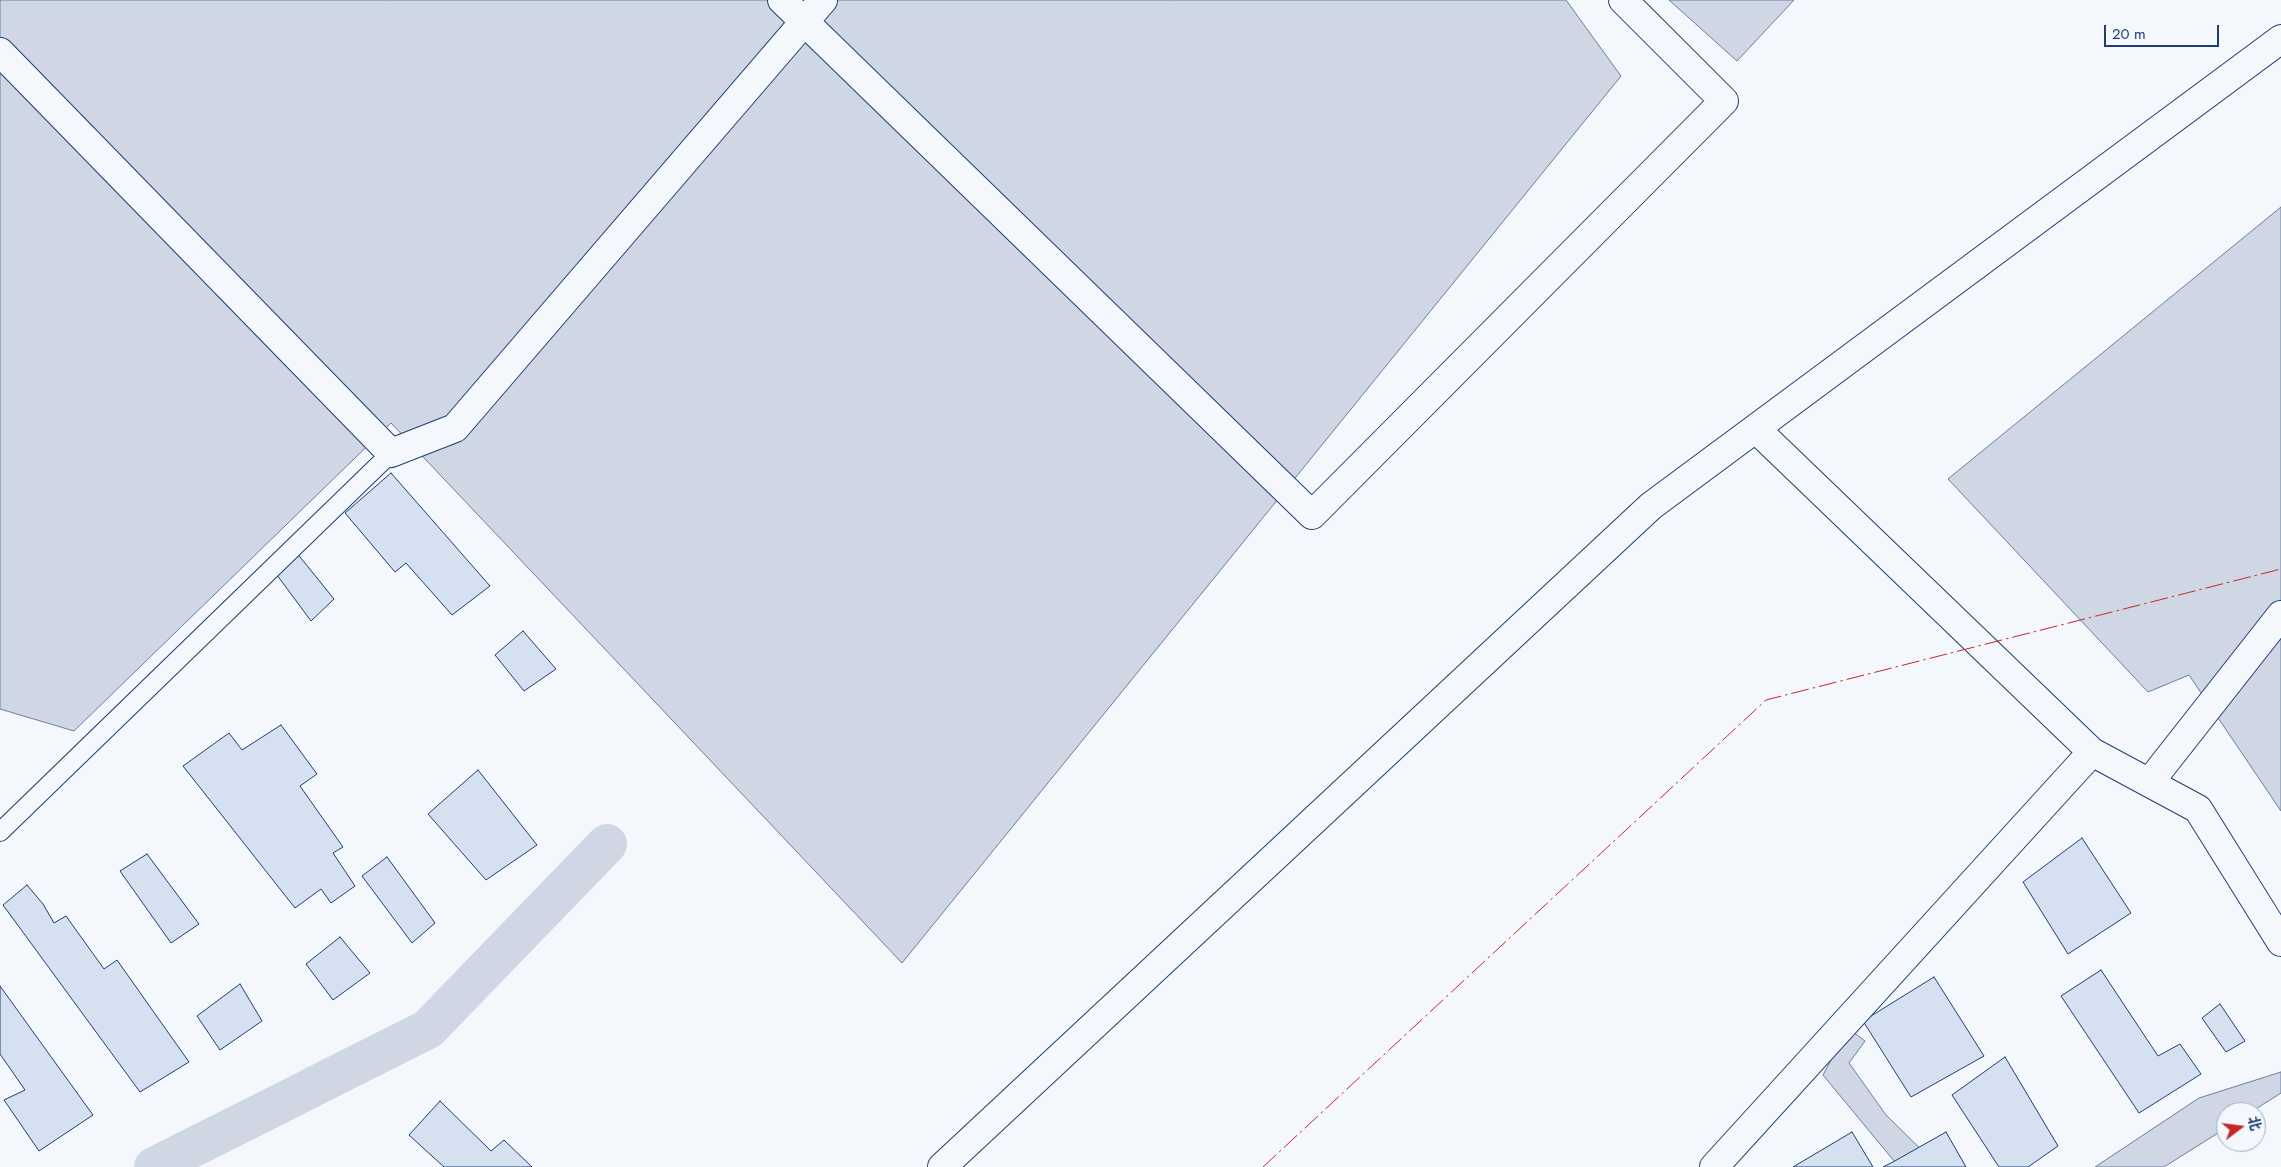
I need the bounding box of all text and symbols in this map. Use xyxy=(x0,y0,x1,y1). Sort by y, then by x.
scale bar xyxy=(2106,15,2221,47)
text: 20 m xyxy=(2112,23,2146,45)
north arrow xyxy=(2216,1102,2266,1152)
text: 北 xyxy=(2243,1114,2266,1133)

